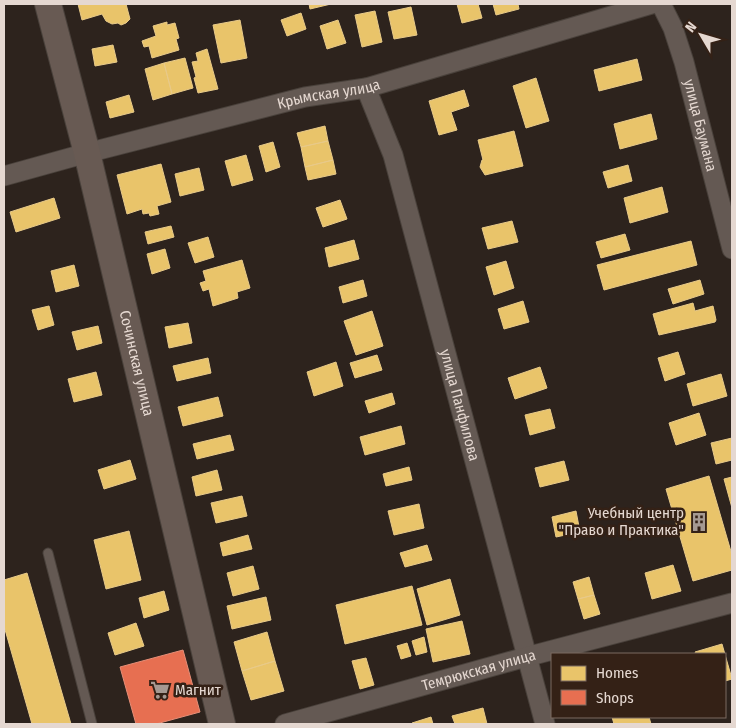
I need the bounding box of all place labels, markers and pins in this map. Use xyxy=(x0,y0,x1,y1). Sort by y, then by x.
place label: Учебный центр "Право и Практика" xyxy=(559,504,684,539)
building icon: Учебный центр "Право и Практика" xyxy=(688,511,710,533)
supermarket icon: Магнит xyxy=(149,679,171,701)
place label: Магнит xyxy=(175,681,222,699)

